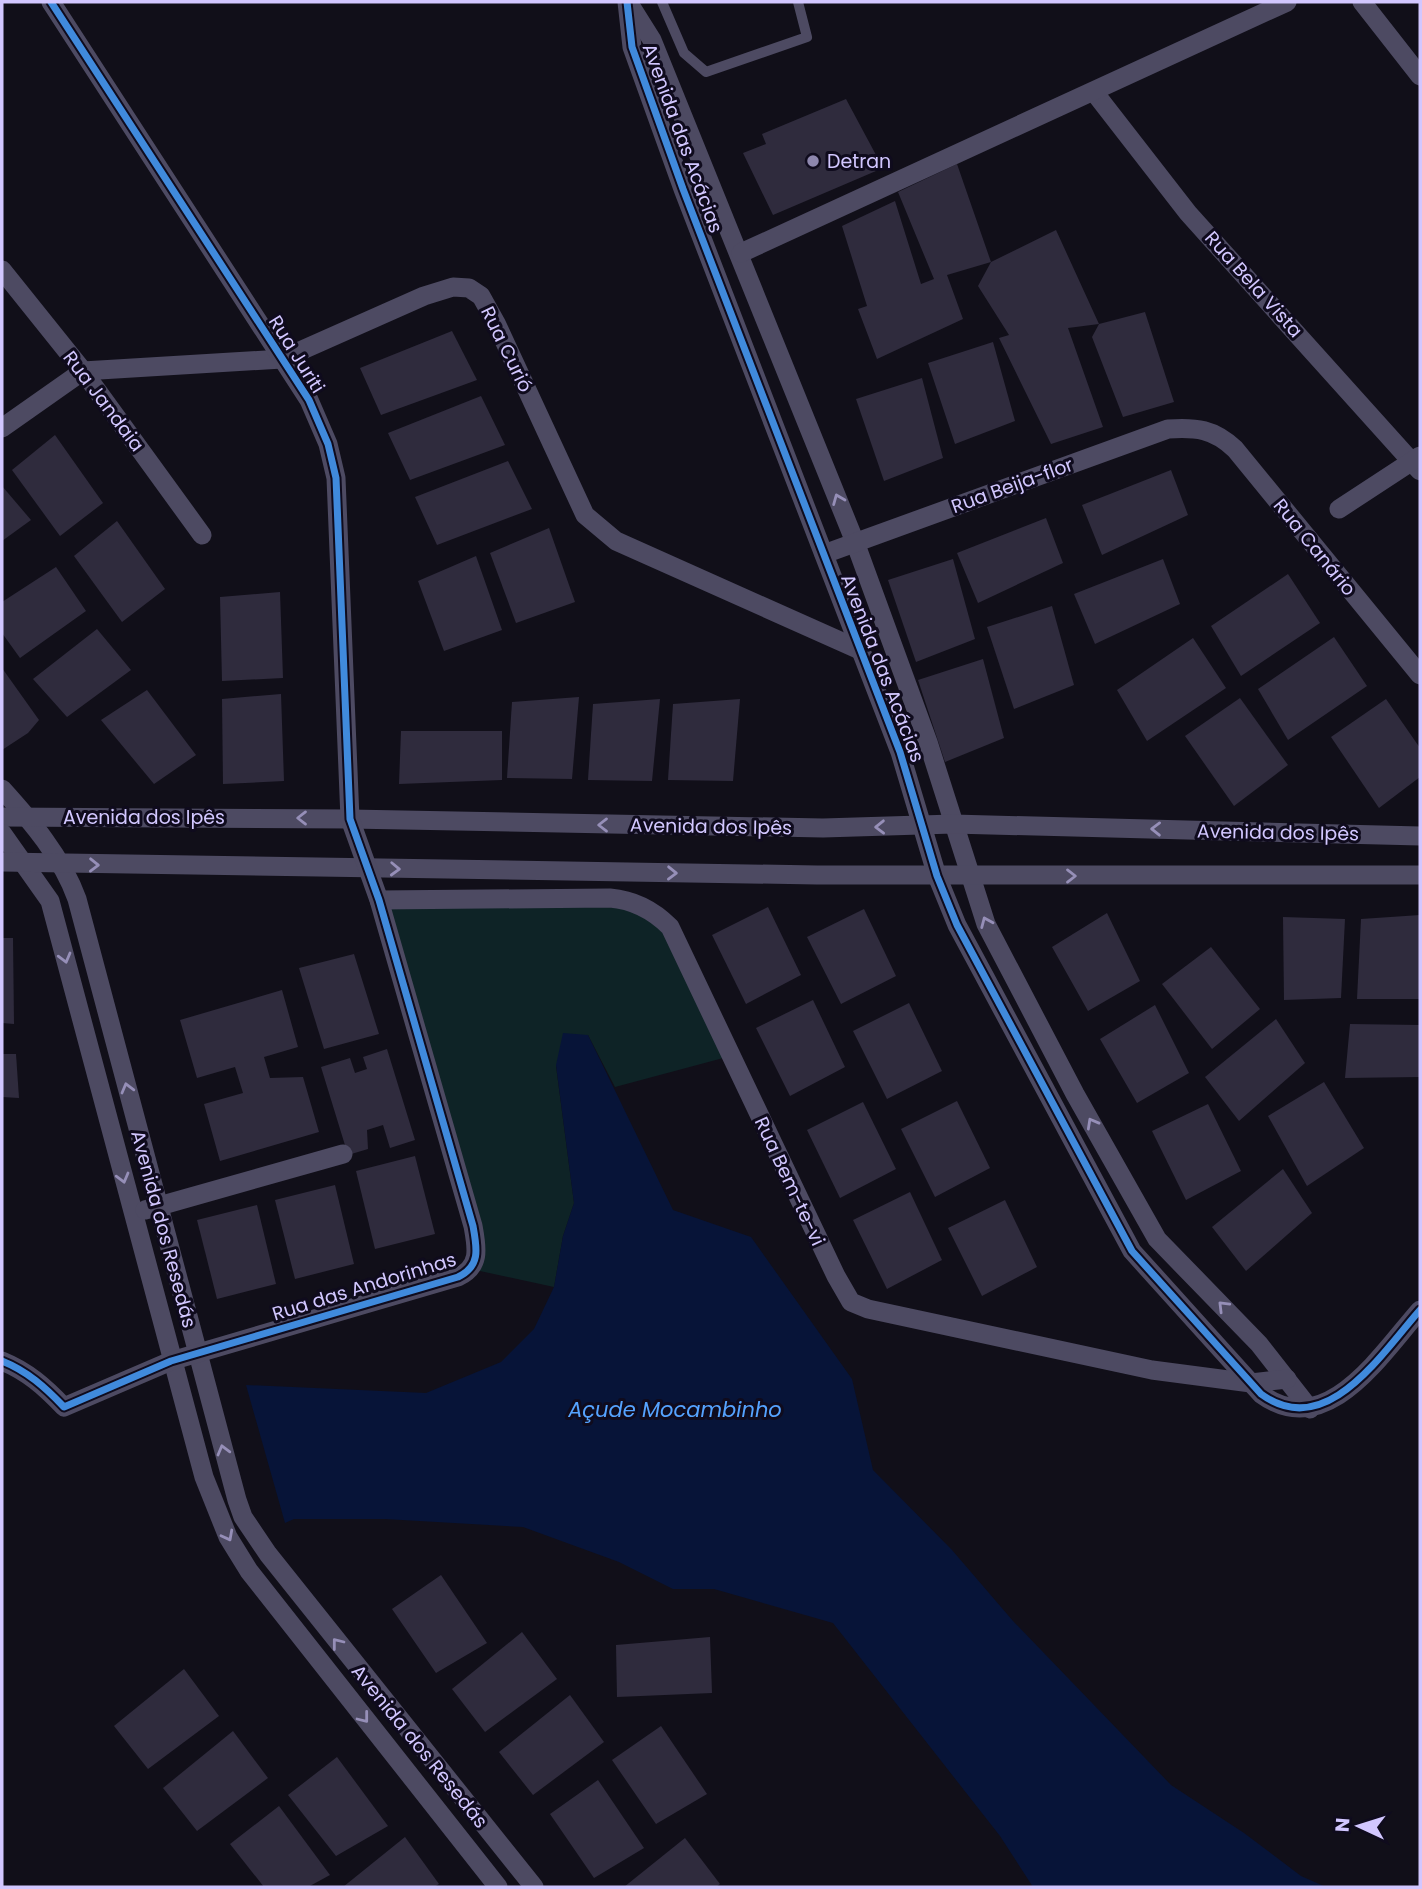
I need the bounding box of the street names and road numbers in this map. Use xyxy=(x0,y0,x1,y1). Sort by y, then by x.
street label: Avenida das Acácias xyxy=(636,40,729,237)
street label: Rua Bela Vista xyxy=(1198,225,1309,343)
street label: Rua Curió xyxy=(474,302,539,397)
street label: Rua Juriti xyxy=(262,310,331,398)
street label: Rua Jandaia xyxy=(57,345,150,457)
street label: Rua Beija-flor xyxy=(947,451,1077,520)
street label: Rua Canário xyxy=(1267,493,1362,602)
street label: Avenida das Acácias xyxy=(834,570,931,766)
street label: Avenida dos Ipês xyxy=(63,804,225,831)
street label: Avenida dos Ipês xyxy=(630,812,792,841)
street label: Avenida dos Ipês xyxy=(1197,818,1359,847)
street label: Rua Bem-te-vi xyxy=(748,1112,831,1250)
street label: Avenida dos Resedás xyxy=(124,1127,203,1331)
street label: Rua das Andorinhas xyxy=(269,1246,459,1327)
street label: Avenida dos Resedás xyxy=(345,1659,494,1834)

